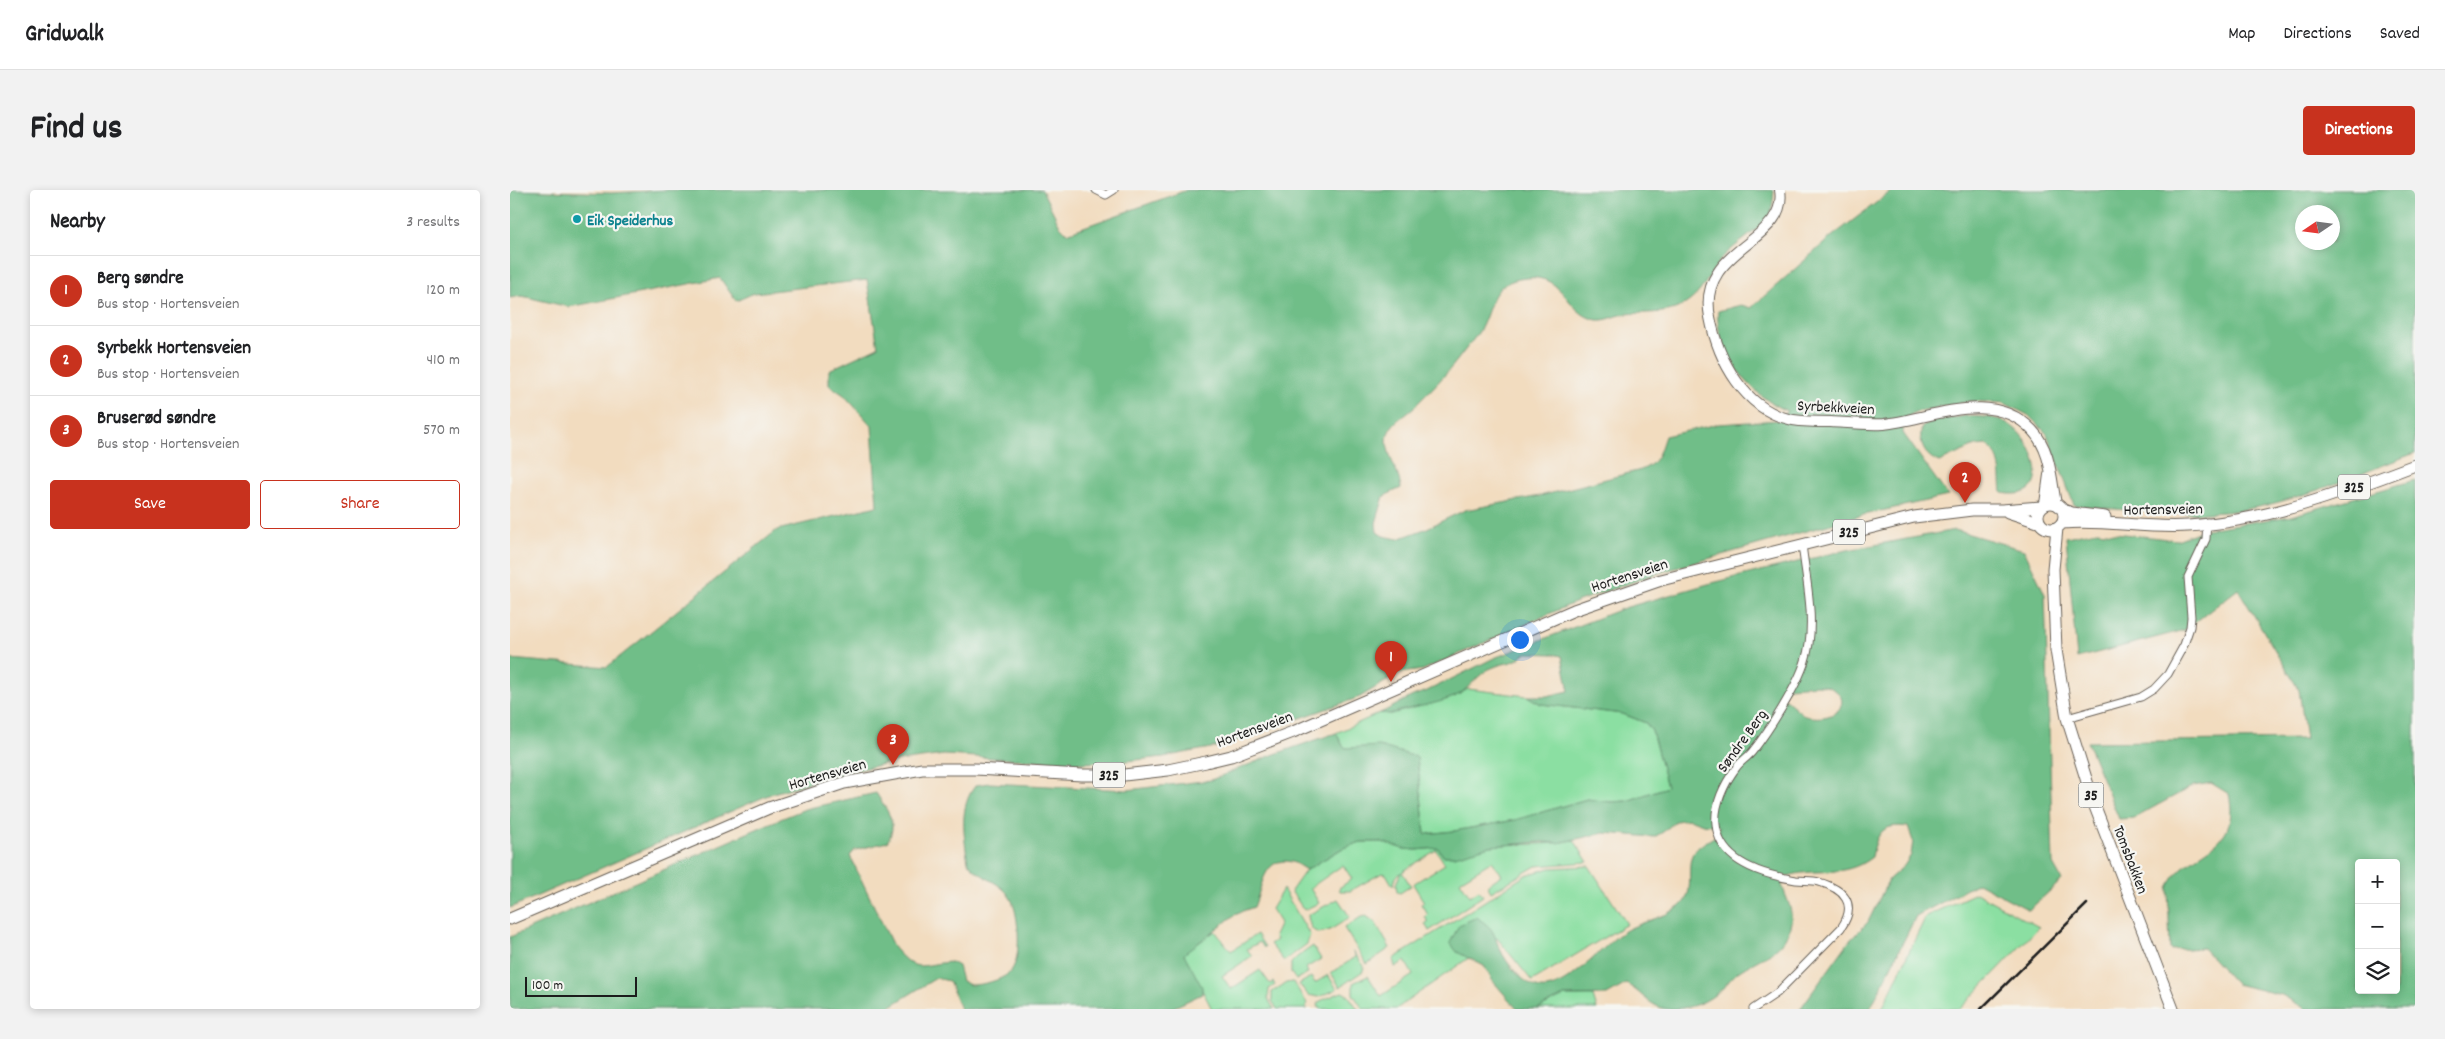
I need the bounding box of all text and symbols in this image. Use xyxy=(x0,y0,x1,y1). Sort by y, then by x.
text: Gridwalk xyxy=(25,18,104,52)
text: Map xyxy=(2228,22,2255,47)
text: Directions xyxy=(2283,22,2352,47)
text: Saved xyxy=(2380,22,2420,47)
text: Find us xyxy=(30,105,122,155)
button: Directions xyxy=(2303,106,2415,155)
north arrow xyxy=(2295,205,2340,250)
text: Nearby xyxy=(50,208,105,238)
place label: Eik Speiderhus xyxy=(587,210,674,233)
text: 3 results xyxy=(406,211,460,234)
marker: Eik Speiderhus xyxy=(571,213,583,225)
text: Berg søndre xyxy=(97,266,184,293)
text: 1 xyxy=(64,279,68,302)
text: 120 m xyxy=(426,279,460,302)
text: Bus stop · Hortensveien xyxy=(97,293,239,316)
text: Syrbekk Hortensveien xyxy=(97,336,251,363)
text: 2 xyxy=(63,349,70,372)
text: 410 m xyxy=(426,349,460,372)
text: Bus stop · Hortensveien xyxy=(97,363,239,386)
street label: Syrbekkveien xyxy=(1797,395,1875,422)
text: Bruserød søndre xyxy=(97,406,216,433)
text: 3 xyxy=(62,419,70,442)
text: 570 m xyxy=(423,419,460,442)
text: Bus stop · Hortensveien xyxy=(97,433,239,456)
pin: 2 xyxy=(1949,462,1981,503)
road number: 325 xyxy=(2338,474,2370,500)
button: Save xyxy=(50,480,250,529)
button: Share xyxy=(260,480,460,529)
street label: Hortensveien xyxy=(2123,498,2203,523)
road number: 325 xyxy=(1833,520,1865,544)
street label: Hortensveien xyxy=(1588,553,1671,600)
your location xyxy=(1507,627,1533,653)
pin: 1 xyxy=(1375,641,1407,682)
street label: Søndre Berg xyxy=(1712,705,1774,778)
street label: Hortensveien xyxy=(1214,706,1296,755)
pin: 3 xyxy=(877,724,909,765)
street label: Hortensveien xyxy=(786,753,869,797)
road number: 325 xyxy=(1093,762,1125,788)
road number: 35 xyxy=(2078,782,2104,808)
street label: Tomsbakken xyxy=(2106,822,2153,898)
map controls xyxy=(2355,859,2400,994)
button: + xyxy=(2355,859,2400,904)
button: − xyxy=(2355,904,2400,949)
button: layers xyxy=(2355,949,2400,994)
scale bar xyxy=(525,974,638,997)
text: 100 m xyxy=(532,976,563,996)

